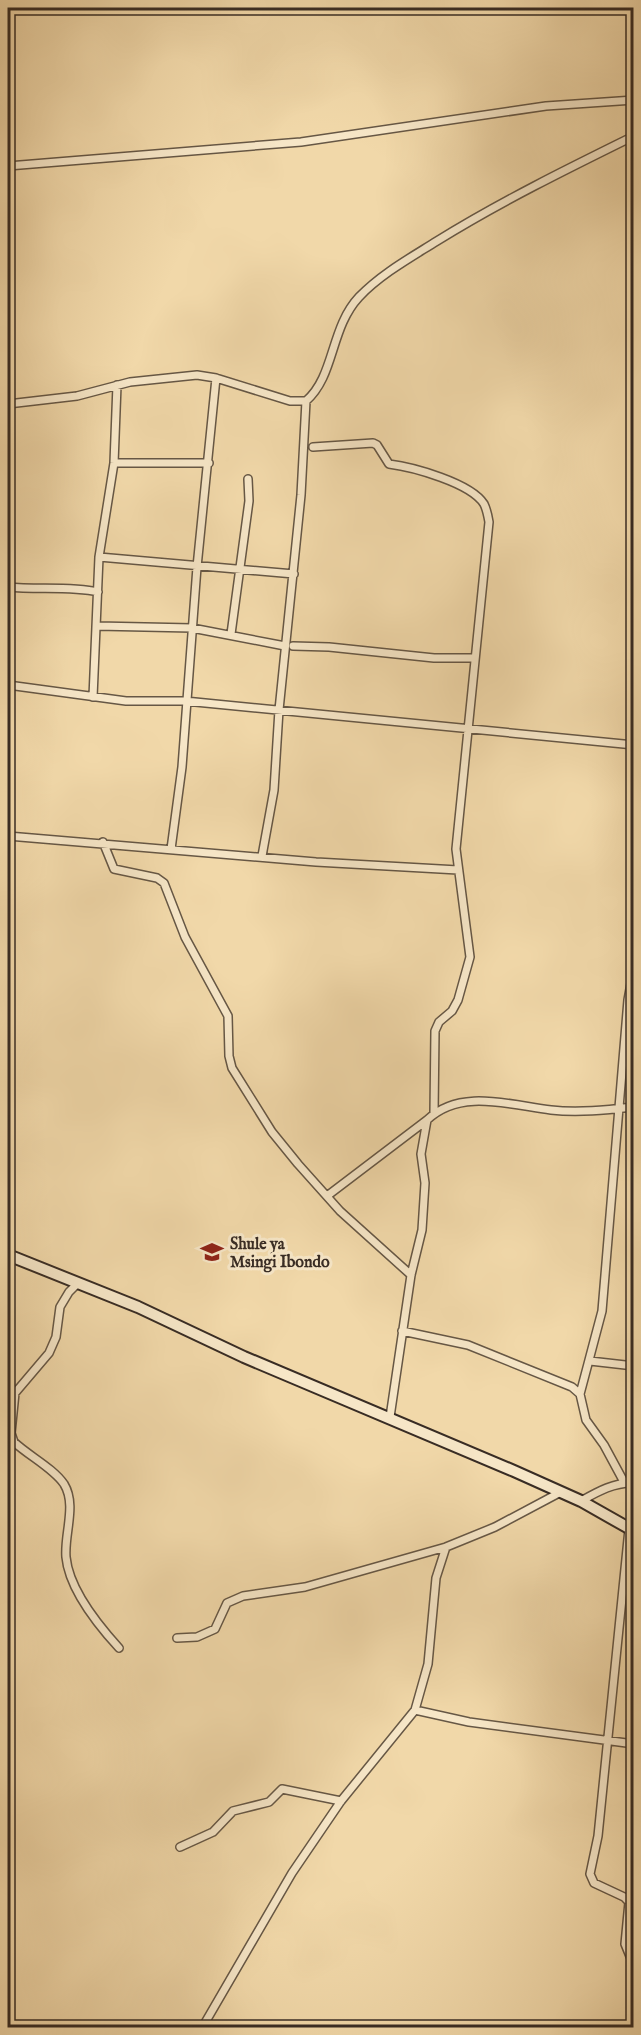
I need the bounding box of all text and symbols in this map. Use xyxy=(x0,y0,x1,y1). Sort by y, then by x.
place label: Shule ya Msingi Ibondo xyxy=(230,1235,330,1273)
school or university icon: Shule ya Msingi Ibondo xyxy=(199,1239,225,1265)

